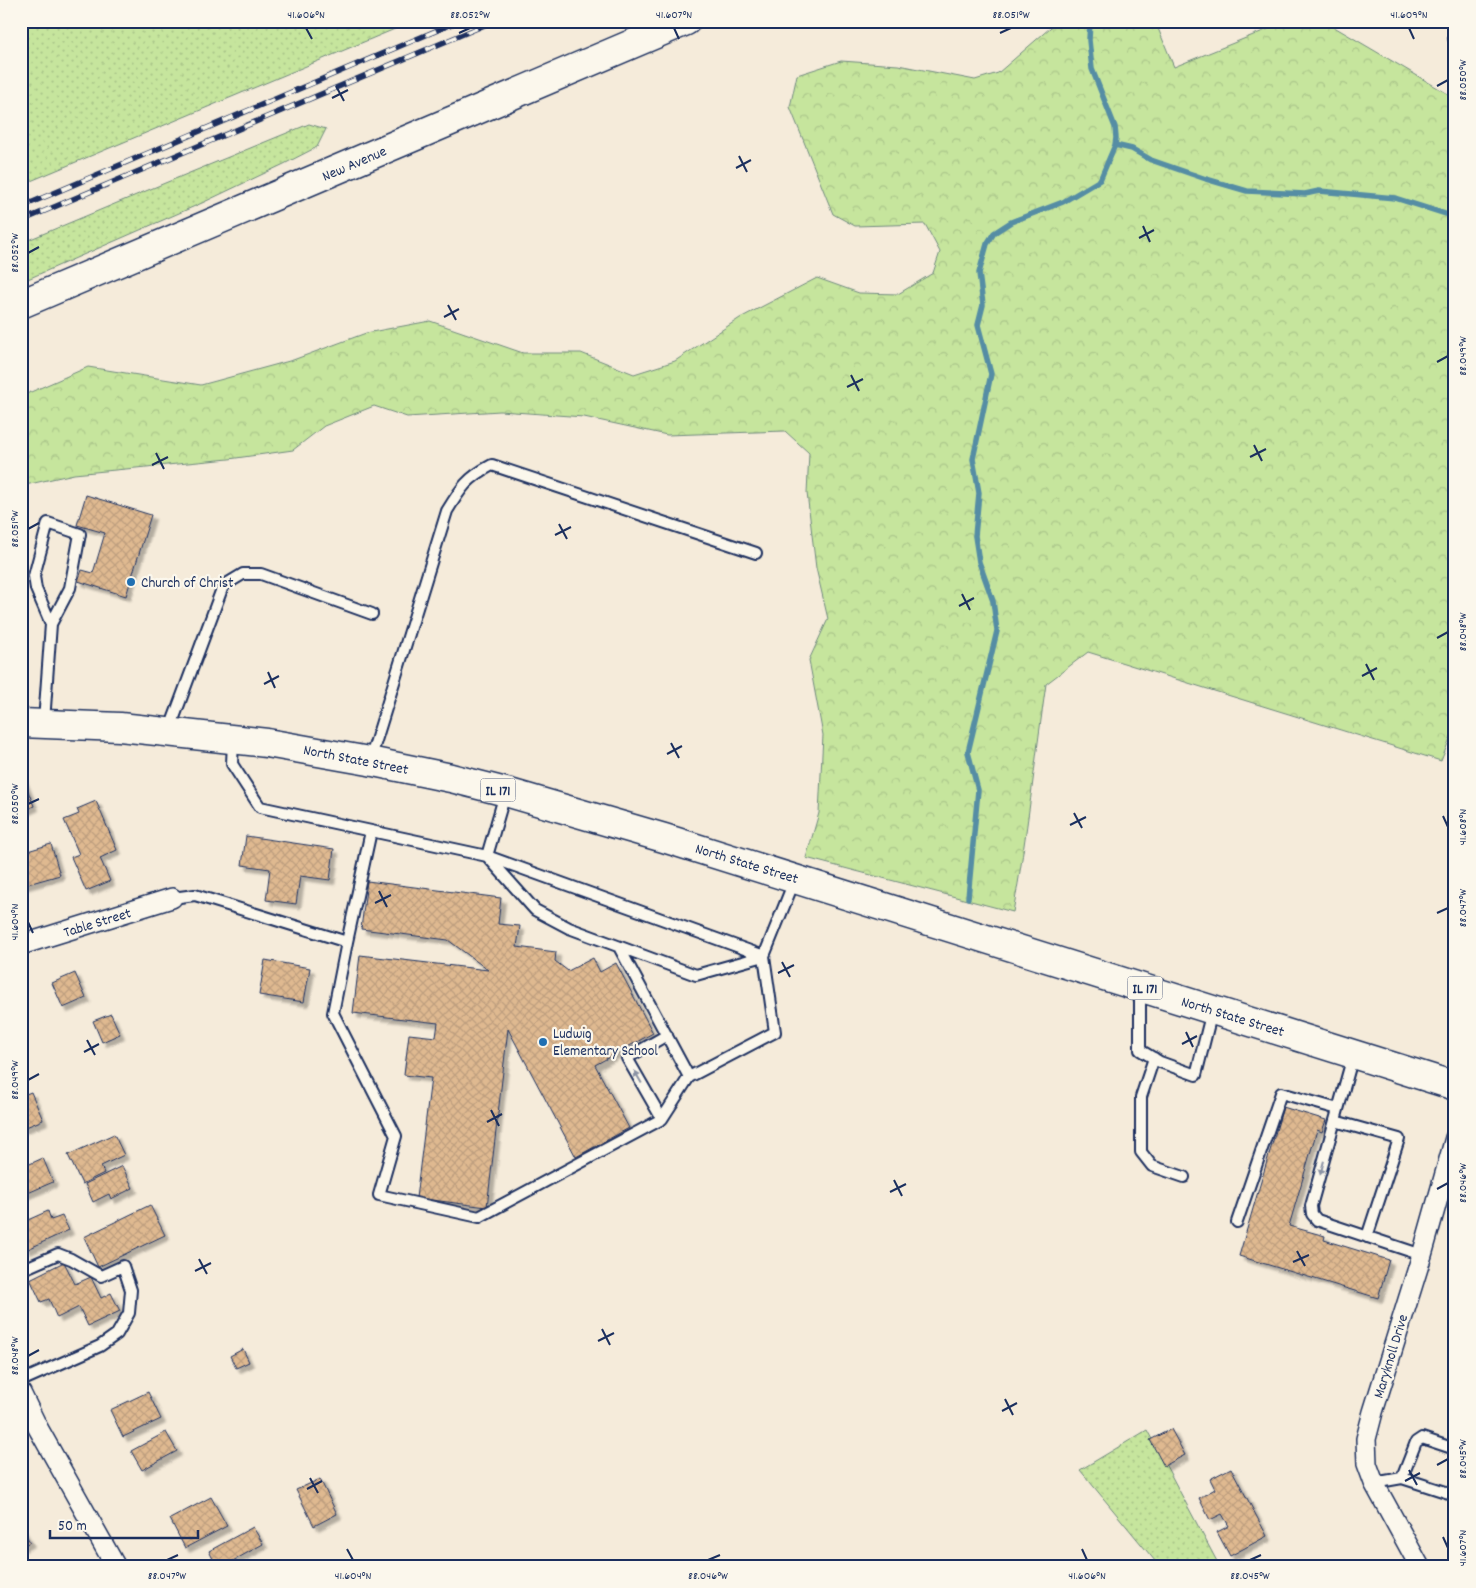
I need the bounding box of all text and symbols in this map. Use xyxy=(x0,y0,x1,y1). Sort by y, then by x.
text: 41.606°N xyxy=(287,7,325,24)
text: 88.052°W xyxy=(450,7,490,24)
text: 41.607°N xyxy=(656,7,692,24)
text: 88.051°W xyxy=(992,7,1030,24)
text: 41.609°N xyxy=(1390,7,1428,24)
text: 88.050°W xyxy=(1455,59,1472,101)
street label: New Avenue xyxy=(319,141,391,188)
text: 88.052°W xyxy=(7,233,24,273)
text: 88.049°W xyxy=(1455,336,1472,376)
text: 88.051°W xyxy=(7,510,24,548)
place label: Church of Christ xyxy=(141,573,234,595)
marker: Church of Christ xyxy=(125,576,137,588)
text: 88.048°W xyxy=(1455,613,1472,651)
street label: North State Street xyxy=(301,740,411,782)
road number: IL 171 xyxy=(480,778,516,802)
text: 88.050°W xyxy=(7,783,24,825)
text: 41.608°N xyxy=(1455,809,1472,845)
street label: North State Street xyxy=(692,839,801,891)
text: 88.047°W xyxy=(1455,889,1472,927)
street label: Table Street xyxy=(61,903,135,945)
text: 41.604°N xyxy=(7,904,24,940)
road number: IL 171 xyxy=(1128,976,1162,1000)
street label: North State Street xyxy=(1178,992,1287,1044)
place label: Ludwig Elementary School xyxy=(553,1024,658,1063)
marker: Ludwig Elementary School xyxy=(537,1036,549,1048)
text: 88.049°W xyxy=(7,1060,24,1100)
one-way arrow xyxy=(633,1070,642,1083)
one-way arrow xyxy=(1317,1161,1325,1176)
text: 88.046°W xyxy=(1455,1163,1472,1203)
street label: Maryknoll Drive xyxy=(1369,1312,1415,1401)
text: 88.048°W xyxy=(7,1337,24,1375)
text: 88.045°W xyxy=(1455,1439,1472,1479)
scale bar xyxy=(50,1508,198,1540)
text: 50 m xyxy=(58,1516,87,1538)
text: 41.607°N xyxy=(1455,1530,1472,1566)
text: 88.047°W xyxy=(148,1568,186,1585)
text: 41.604°N xyxy=(335,1568,371,1585)
text: 88.046°W xyxy=(688,1568,728,1585)
text: 41.606°N xyxy=(1068,1568,1106,1585)
text: 88.045°W xyxy=(1230,1568,1270,1585)

